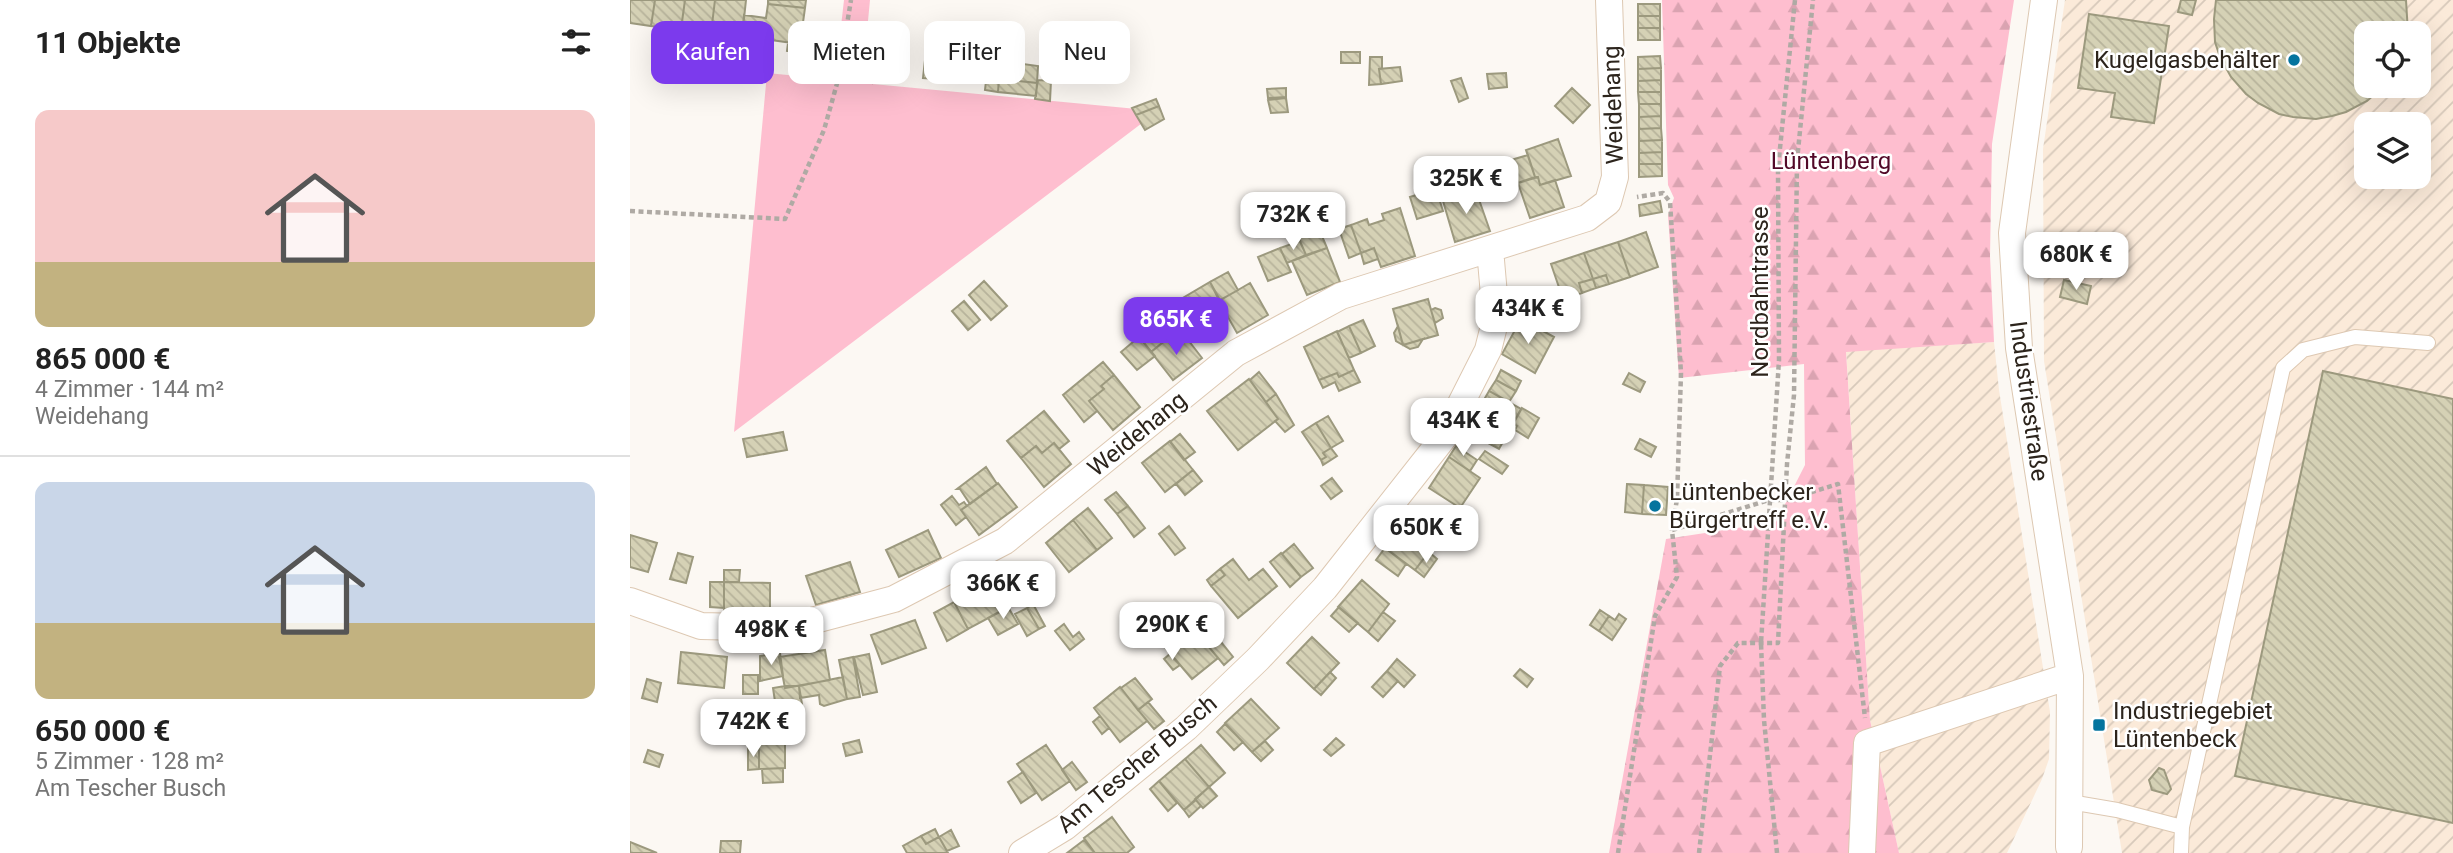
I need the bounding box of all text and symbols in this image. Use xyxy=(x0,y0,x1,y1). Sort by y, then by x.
chip: Kaufen xyxy=(651,21,774,84)
chip: Mieten xyxy=(788,21,910,84)
chip: Filter xyxy=(924,21,1025,84)
chip: Neu xyxy=(1039,21,1130,84)
map controls xyxy=(2354,21,2431,189)
button: locate xyxy=(2354,21,2431,98)
icon: filters xyxy=(557,23,595,61)
text: 11 Objekte xyxy=(35,25,181,60)
street label: Weidehang xyxy=(1597,45,1629,165)
place label: Kugelgasbehälter xyxy=(2094,46,2280,74)
marker: Kugelgasbehälter xyxy=(2286,52,2302,68)
button: layers xyxy=(2354,112,2431,189)
park label: Lüntenberg xyxy=(1771,147,1891,175)
icon: home xyxy=(252,155,378,281)
pin: 325K € xyxy=(1409,156,1523,216)
text: 325K € xyxy=(1429,165,1503,192)
pin: 732K € xyxy=(1236,192,1350,252)
text: 732K € xyxy=(1256,201,1330,228)
street label: Nordbahntrasse xyxy=(1746,206,1774,378)
pin: 680K € xyxy=(2019,232,2133,292)
text: 680K € xyxy=(2039,241,2113,268)
pin: 434K € xyxy=(1471,286,1585,346)
text: 434K € xyxy=(1491,295,1565,322)
pin: 865K € xyxy=(1119,298,1233,357)
text: 865K € xyxy=(1139,306,1213,333)
street label: Industriestraße xyxy=(2004,319,2054,483)
text: 865 000 € xyxy=(35,341,170,376)
text: 4 Zimmer · 144 m² xyxy=(35,376,224,403)
street label: Weidehang xyxy=(1082,386,1192,482)
pin: 434K € xyxy=(1406,398,1520,458)
text: Weidehang xyxy=(35,403,149,430)
text: 434K € xyxy=(1426,407,1500,434)
place label: Lüntenbecker Bürgertreff e.V. xyxy=(1669,478,1829,534)
marker: Lüntenbecker Bürgertreff e.V. xyxy=(1647,498,1663,514)
pin: 650K € xyxy=(1369,505,1483,565)
text: 650K € xyxy=(1389,514,1463,541)
icon: home xyxy=(252,527,378,653)
pin: 366K € xyxy=(946,562,1060,621)
text: 366K € xyxy=(966,570,1040,597)
pin: 290K € xyxy=(1115,602,1229,662)
pin: 498K € xyxy=(714,608,828,667)
text: 290K € xyxy=(1135,611,1209,638)
text: 498K € xyxy=(734,616,808,643)
street label: Am Tescher Busch xyxy=(1052,689,1222,839)
place label: Industriegebiet Lüntenbeck xyxy=(2113,697,2273,753)
pin: 742K € xyxy=(696,700,810,759)
text: 742K € xyxy=(716,708,790,735)
text: 650 000 € xyxy=(35,713,170,748)
marker: Industriegebiet Lüntenbeck xyxy=(2091,717,2107,733)
text: 5 Zimmer · 128 m² xyxy=(35,748,224,775)
text: Am Tescher Busch xyxy=(35,775,226,802)

